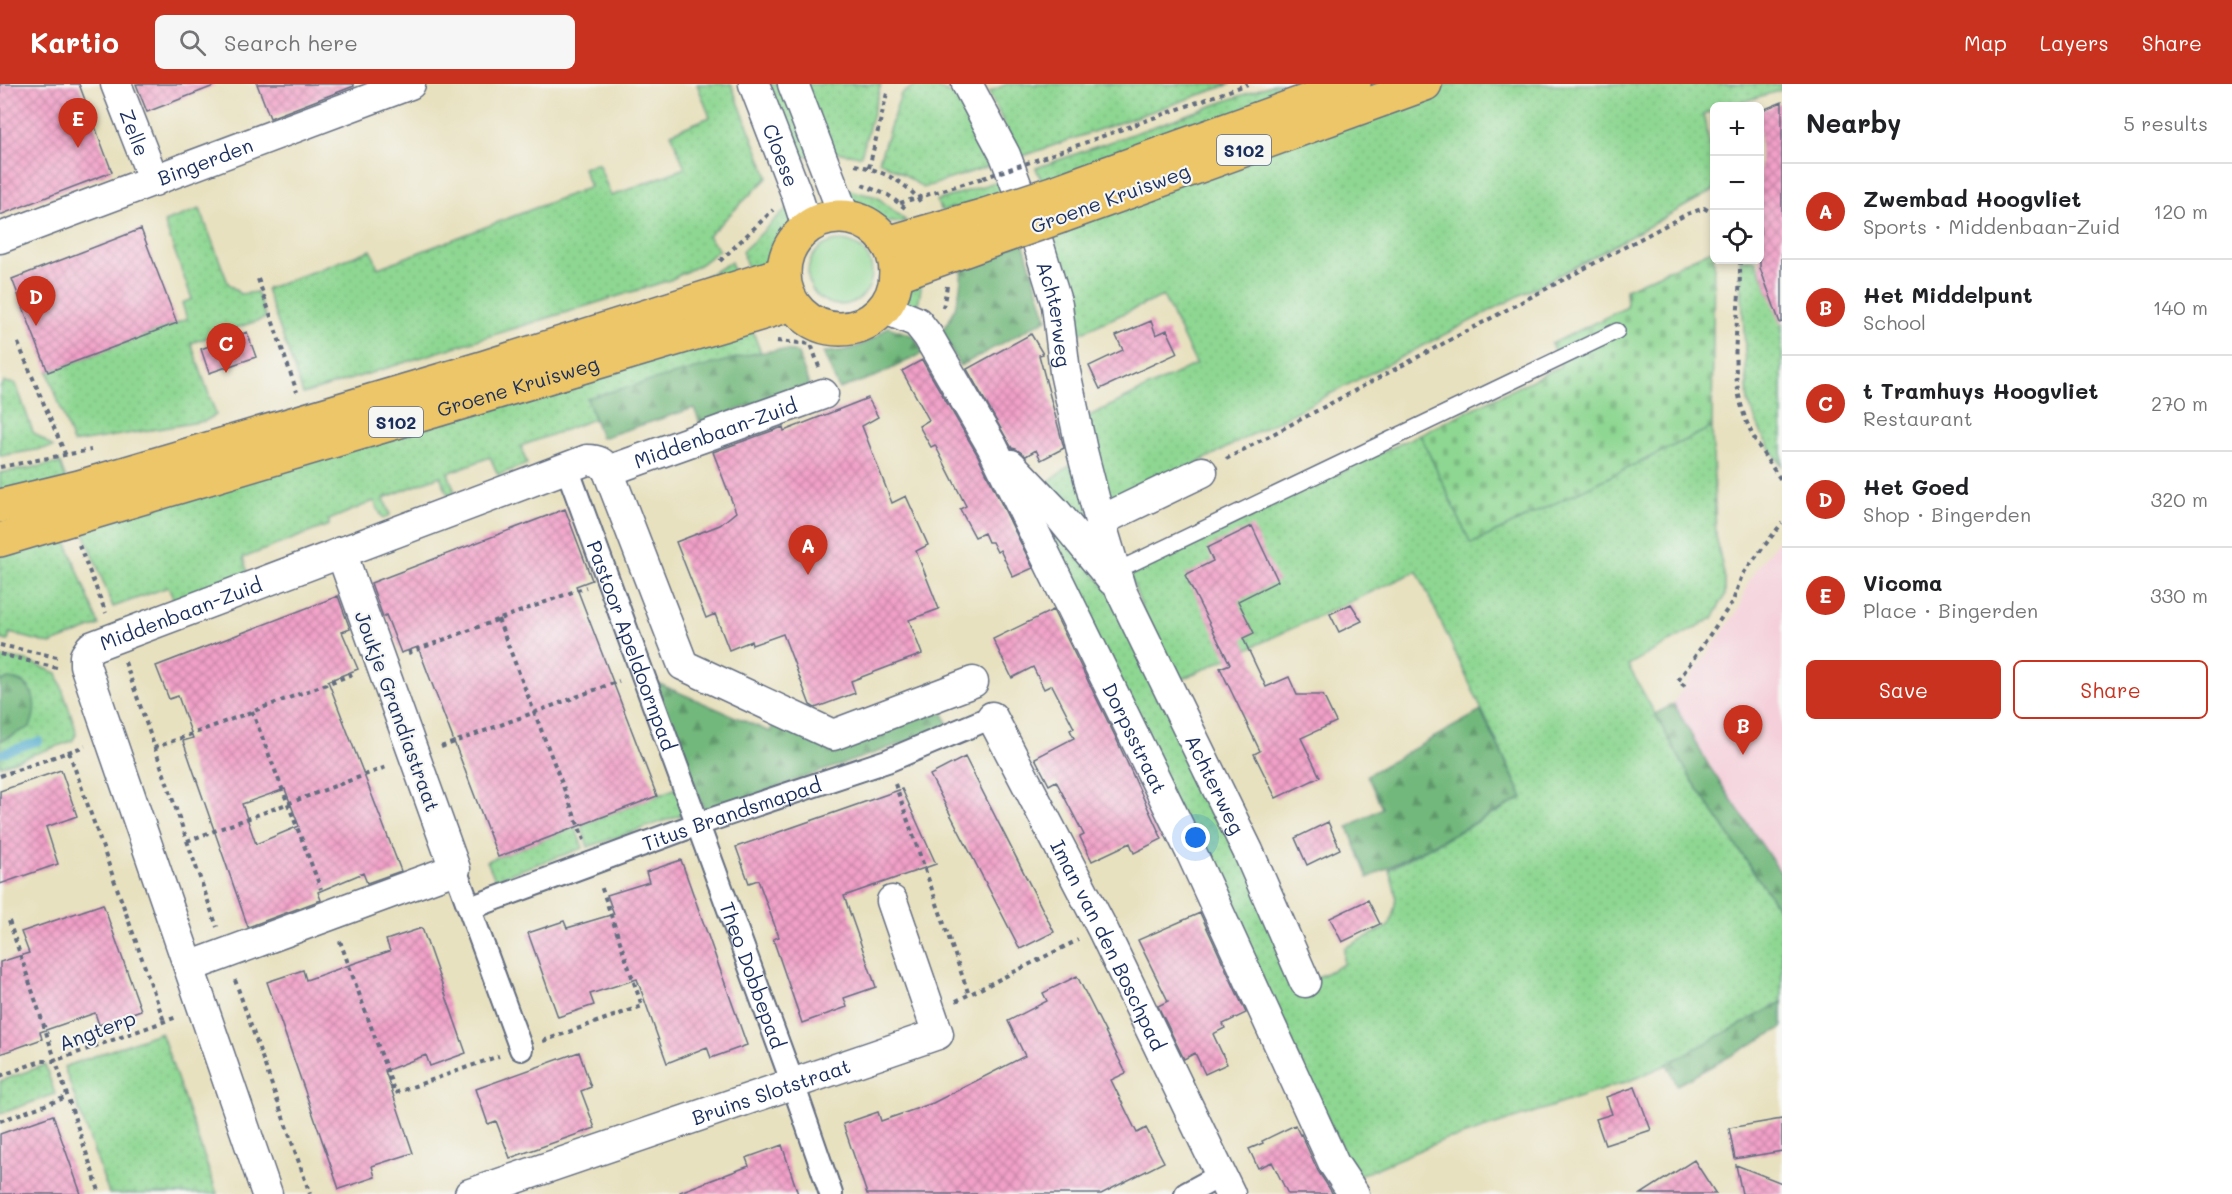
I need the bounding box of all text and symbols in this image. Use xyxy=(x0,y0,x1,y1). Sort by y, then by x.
search box xyxy=(155,15,575,69)
text: Kartio xyxy=(30,24,119,60)
icon: search xyxy=(176,26,209,59)
text: Search here xyxy=(224,28,358,57)
text: Map xyxy=(1964,29,2007,56)
text: Layers xyxy=(2040,29,2109,56)
text: Share xyxy=(2142,29,2202,56)
pin: E xyxy=(58,98,98,148)
map controls xyxy=(1710,102,1764,264)
button: + xyxy=(1710,102,1764,156)
street label: Zelle xyxy=(114,105,156,160)
text: Nearby xyxy=(1806,106,1901,140)
text: 5 results xyxy=(2123,110,2208,136)
street label: Cloese xyxy=(757,120,805,190)
street label: Bingerden xyxy=(154,131,256,191)
road number: S102 xyxy=(1217,135,1271,165)
button: − xyxy=(1710,156,1764,210)
street label: Groene Kruisweg xyxy=(1027,157,1193,239)
text: Zwembad Hoogvliet xyxy=(1863,184,2081,213)
text: A xyxy=(1819,198,1832,224)
text: 120 m xyxy=(2153,198,2208,224)
button: locate xyxy=(1710,210,1764,264)
text: Sports · Middenbaan-Zuid xyxy=(1863,213,2120,239)
street label: Achterweg xyxy=(1031,258,1077,369)
pin: D xyxy=(16,276,56,326)
text: Het Middelpunt xyxy=(1863,280,2033,309)
text: B xyxy=(1819,294,1832,320)
text: 140 m xyxy=(2153,294,2208,320)
text: School xyxy=(1863,309,1926,335)
pin: C xyxy=(206,324,246,373)
street label: Groene Kruisweg xyxy=(434,350,602,422)
text: t Tramhuys Hoogvliet xyxy=(1863,376,2098,405)
text: C xyxy=(1818,390,1833,416)
text: 270 m xyxy=(2151,390,2208,416)
street label: Middenbaan-Zuid xyxy=(630,391,800,474)
text: Restaurant xyxy=(1863,405,1973,431)
road number: S102 xyxy=(369,407,423,437)
text: Het Goed xyxy=(1863,472,1969,501)
text: D xyxy=(1818,486,1833,512)
text: 320 m xyxy=(2150,486,2208,512)
text: Shop · Bingerden xyxy=(1863,501,2031,527)
pin: A xyxy=(788,526,828,575)
street label: Pastoor Apeldoornpad xyxy=(582,537,683,754)
text: Vicoma xyxy=(1863,568,1943,597)
street label: Middenbaan-Zuid xyxy=(96,571,265,656)
text: E xyxy=(1819,582,1832,608)
text: 330 m xyxy=(2150,582,2208,608)
text: Place · Bingerden xyxy=(1863,597,2038,623)
street label: Joukje Grandiastraat xyxy=(350,607,446,815)
button: Save xyxy=(1806,660,2001,719)
button: Share xyxy=(2013,660,2208,719)
street label: Dorpsstraat xyxy=(1097,678,1173,798)
pin: B xyxy=(1724,706,1762,755)
street label: Achterweg xyxy=(1180,730,1251,838)
street label: Titus Brandsmapad xyxy=(638,771,824,857)
your location xyxy=(1181,823,1210,852)
street label: Iman van den Boschpad xyxy=(1045,835,1172,1055)
street label: Theo Dobbepad xyxy=(714,898,792,1052)
street label: Angterp xyxy=(55,1004,139,1056)
street label: Bruins Slotstraat xyxy=(688,1052,854,1130)

